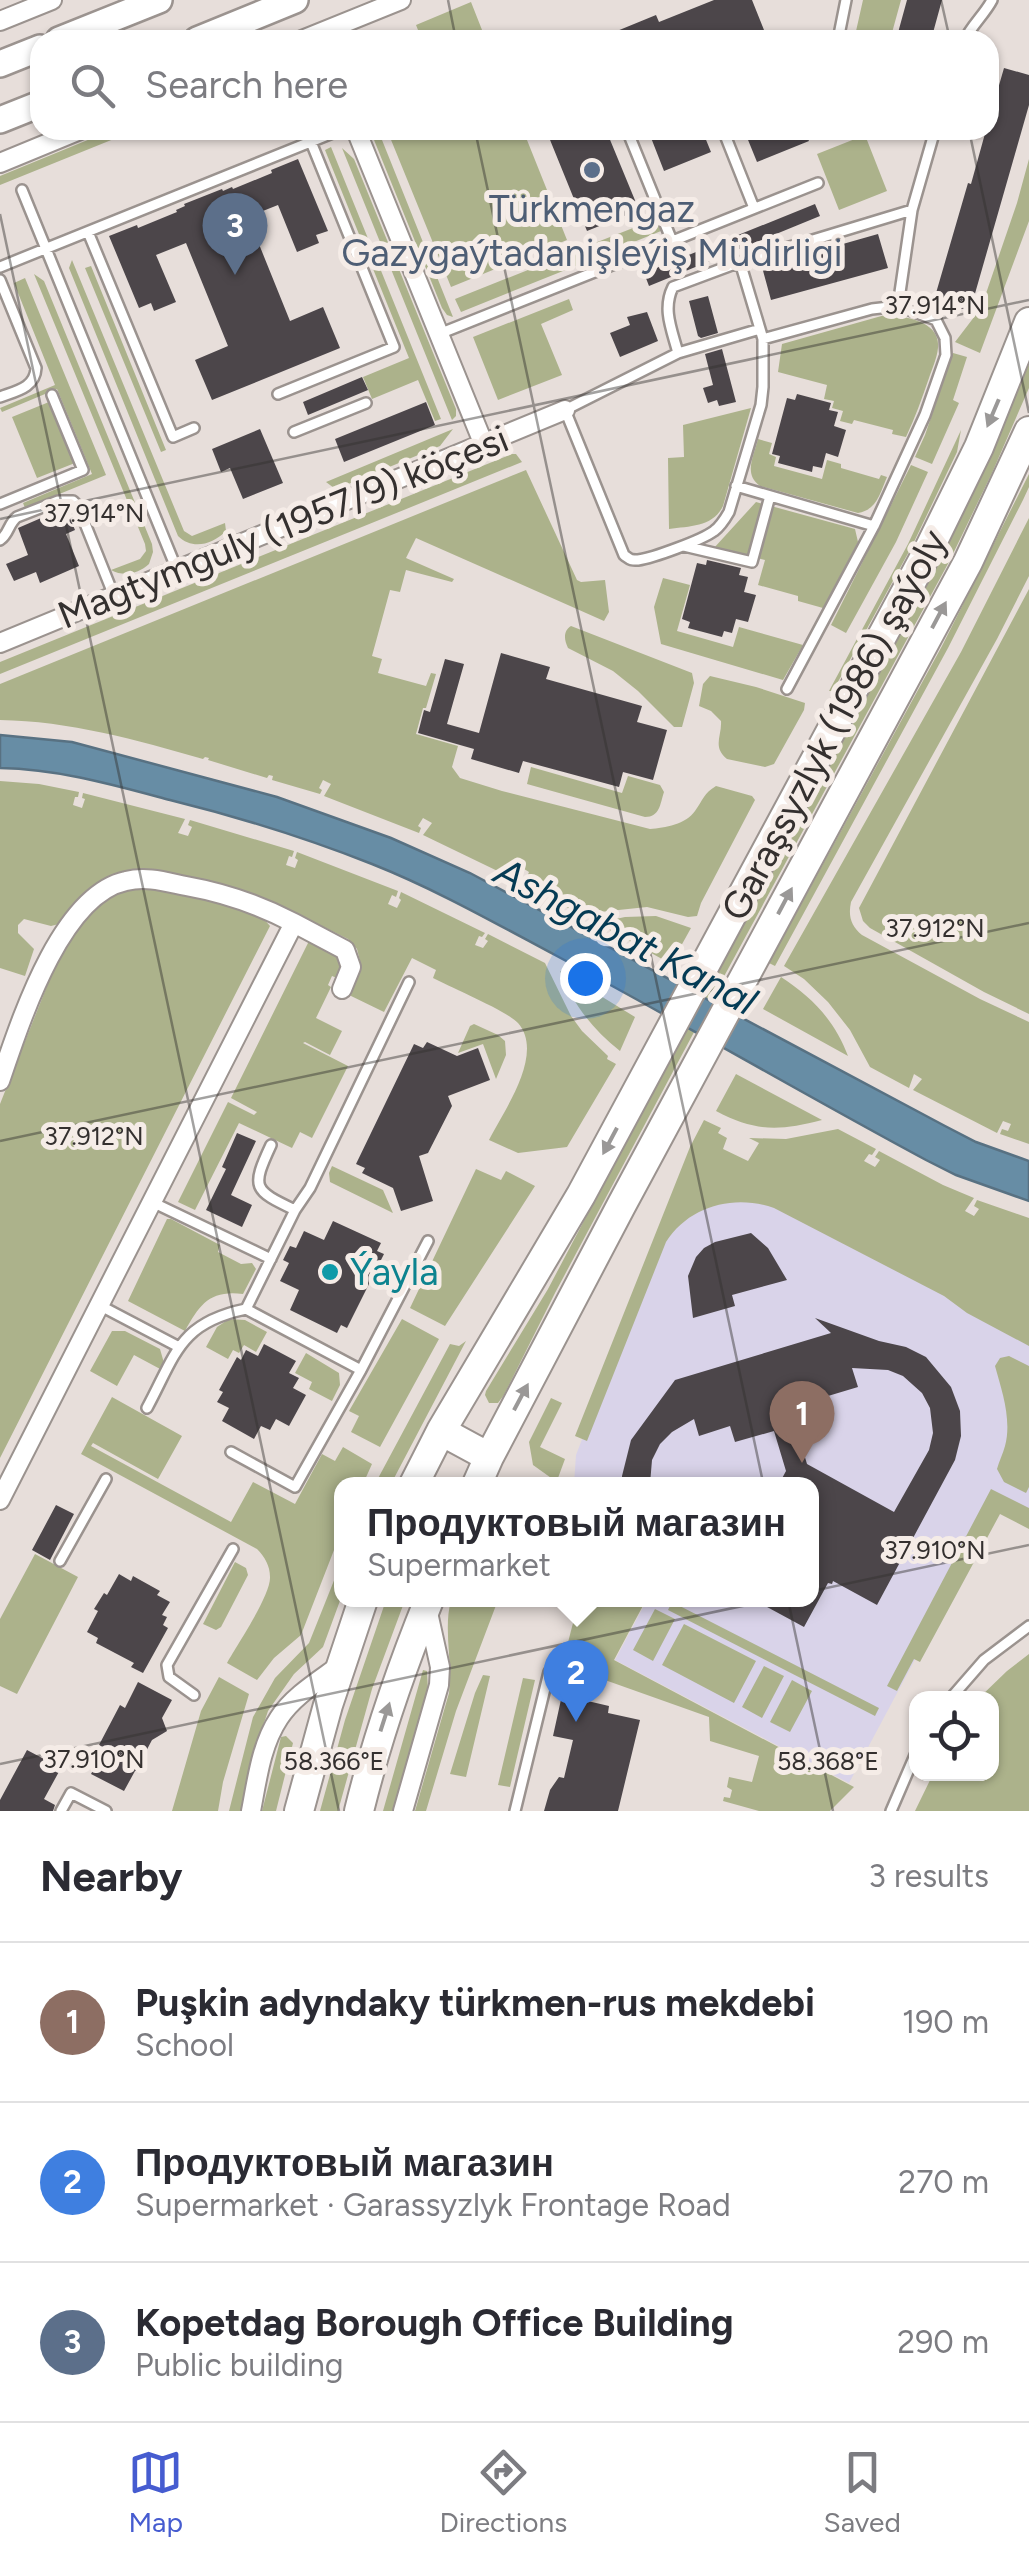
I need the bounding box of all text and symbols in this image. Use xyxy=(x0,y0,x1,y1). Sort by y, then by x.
search box xyxy=(30,30,999,140)
icon: search xyxy=(65,58,120,113)
text: Search here xyxy=(145,62,348,108)
marker: Türkmengaz Gazygaýtadanişleýiş Müdirligi xyxy=(581,159,603,181)
place label: Türkmengaz Gazygaýtadanişleýiş Müdirligi xyxy=(341,186,843,276)
pin: 3 xyxy=(202,192,268,275)
text: 37.914°N xyxy=(885,290,985,320)
one-way arrow xyxy=(985,398,1001,428)
street label: Magtymguly (1957/9) köçesi xyxy=(51,415,515,639)
text: 37.914°N xyxy=(44,498,144,528)
street label: Garaşsyzlyk (1986) şaýoly xyxy=(711,522,957,928)
one-way arrow xyxy=(930,601,947,629)
water label: Ashgabat Kanal xyxy=(485,846,766,1026)
one-way arrow xyxy=(776,887,793,916)
text: 37.912°N xyxy=(885,913,985,943)
your location xyxy=(560,953,611,1004)
text: 37.912°N xyxy=(44,1121,144,1151)
one-way arrow xyxy=(602,1126,619,1155)
place label: Ýayla xyxy=(350,1249,439,1295)
marker: Ýayla xyxy=(319,1261,341,1283)
pin: 1 xyxy=(770,1380,834,1463)
one-way arrow xyxy=(512,1383,529,1412)
popup xyxy=(334,1477,819,1607)
text: Продуктовый магазин xyxy=(367,1500,786,1546)
text: 37.910°N xyxy=(884,1535,986,1565)
text: Supermarket xyxy=(367,1546,551,1584)
pin: 2 xyxy=(544,1640,608,1722)
map controls xyxy=(909,1691,999,1781)
button: locate xyxy=(909,1691,999,1781)
one-way arrow xyxy=(379,1702,394,1732)
text: 37.910°N xyxy=(43,1744,145,1774)
text: 58.366°E xyxy=(284,1746,384,1776)
text: 58.368°E xyxy=(777,1746,879,1776)
text: Nearby xyxy=(40,1851,182,1902)
text: 3 results xyxy=(869,1857,989,1895)
text: Puşkin adyndaky türkmen-rus mekdebi xyxy=(135,1980,815,2026)
text: 1 xyxy=(66,2003,79,2041)
text: 190 m xyxy=(902,2003,989,2041)
text: School xyxy=(135,2026,234,2064)
text: Продуктовый магазин xyxy=(135,2140,554,2186)
text: 2 xyxy=(63,2163,82,2201)
text: 270 m xyxy=(898,2163,989,2201)
text: Supermarket · Garassyzlyk Frontage Road xyxy=(135,2186,731,2224)
text: Kopetdag Borough Office Building xyxy=(135,2300,733,2346)
text: 3 xyxy=(64,2323,81,2361)
text: 290 m xyxy=(897,2323,989,2361)
text: Public building xyxy=(135,2346,344,2384)
tab: Map xyxy=(128,2445,183,2539)
tab: Directions xyxy=(440,2445,567,2539)
tab: Saved xyxy=(824,2445,901,2539)

